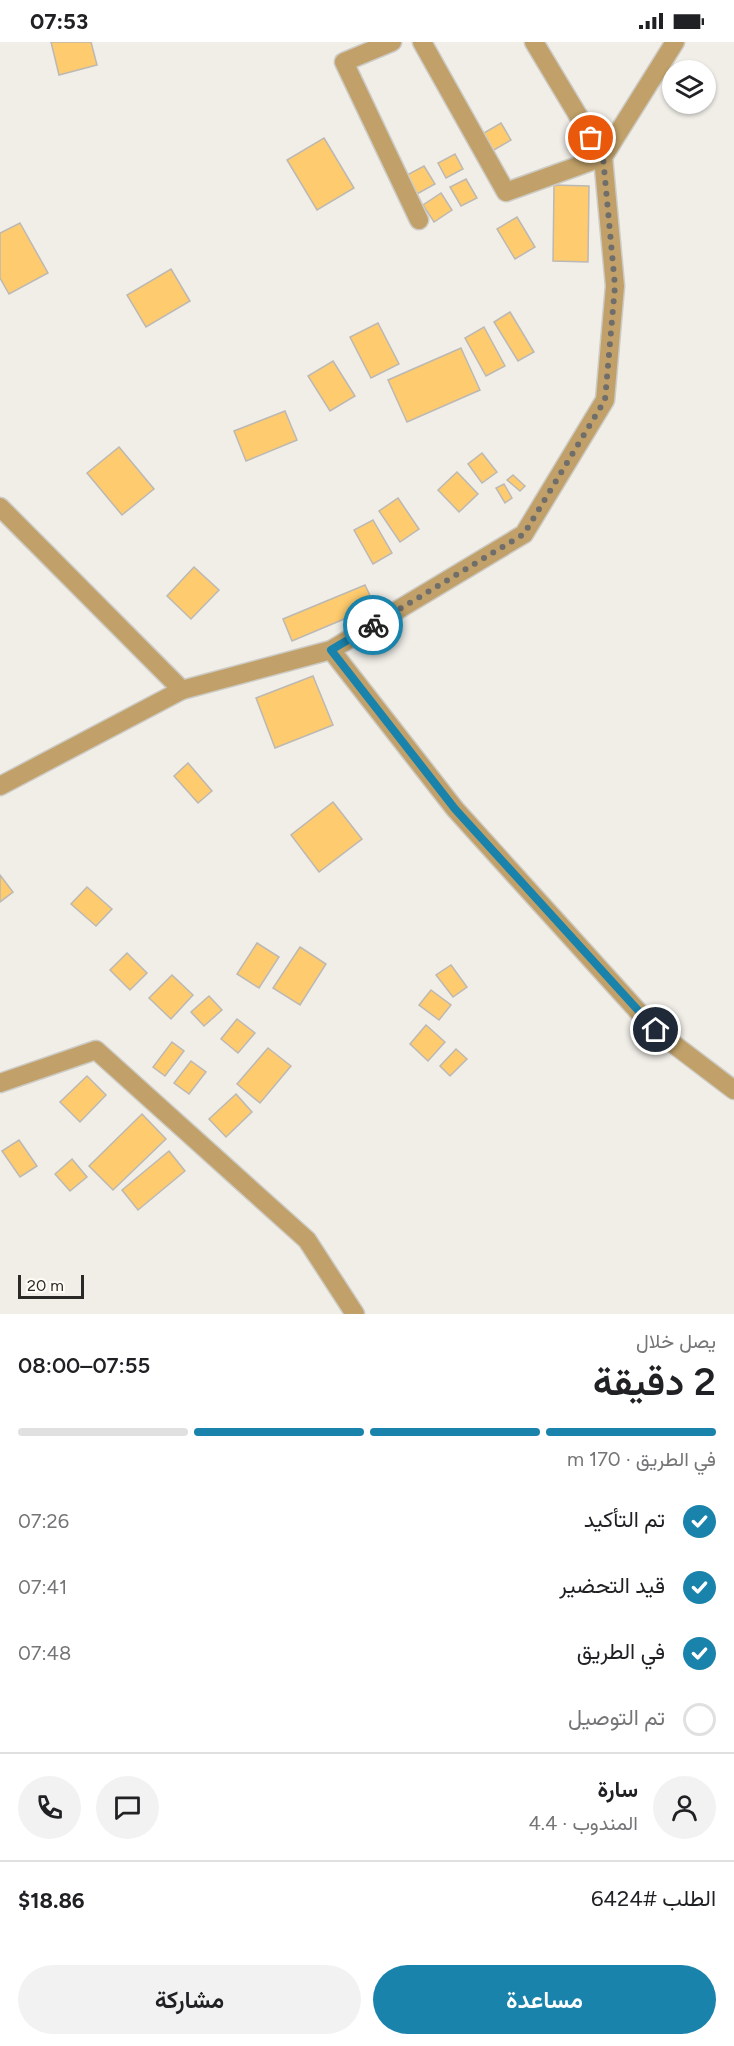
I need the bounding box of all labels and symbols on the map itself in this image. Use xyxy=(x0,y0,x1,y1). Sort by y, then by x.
pin xyxy=(565,112,616,163)
courier xyxy=(343,595,403,655)
pin xyxy=(630,1004,681,1055)
scale bar xyxy=(18,1272,84,1300)

